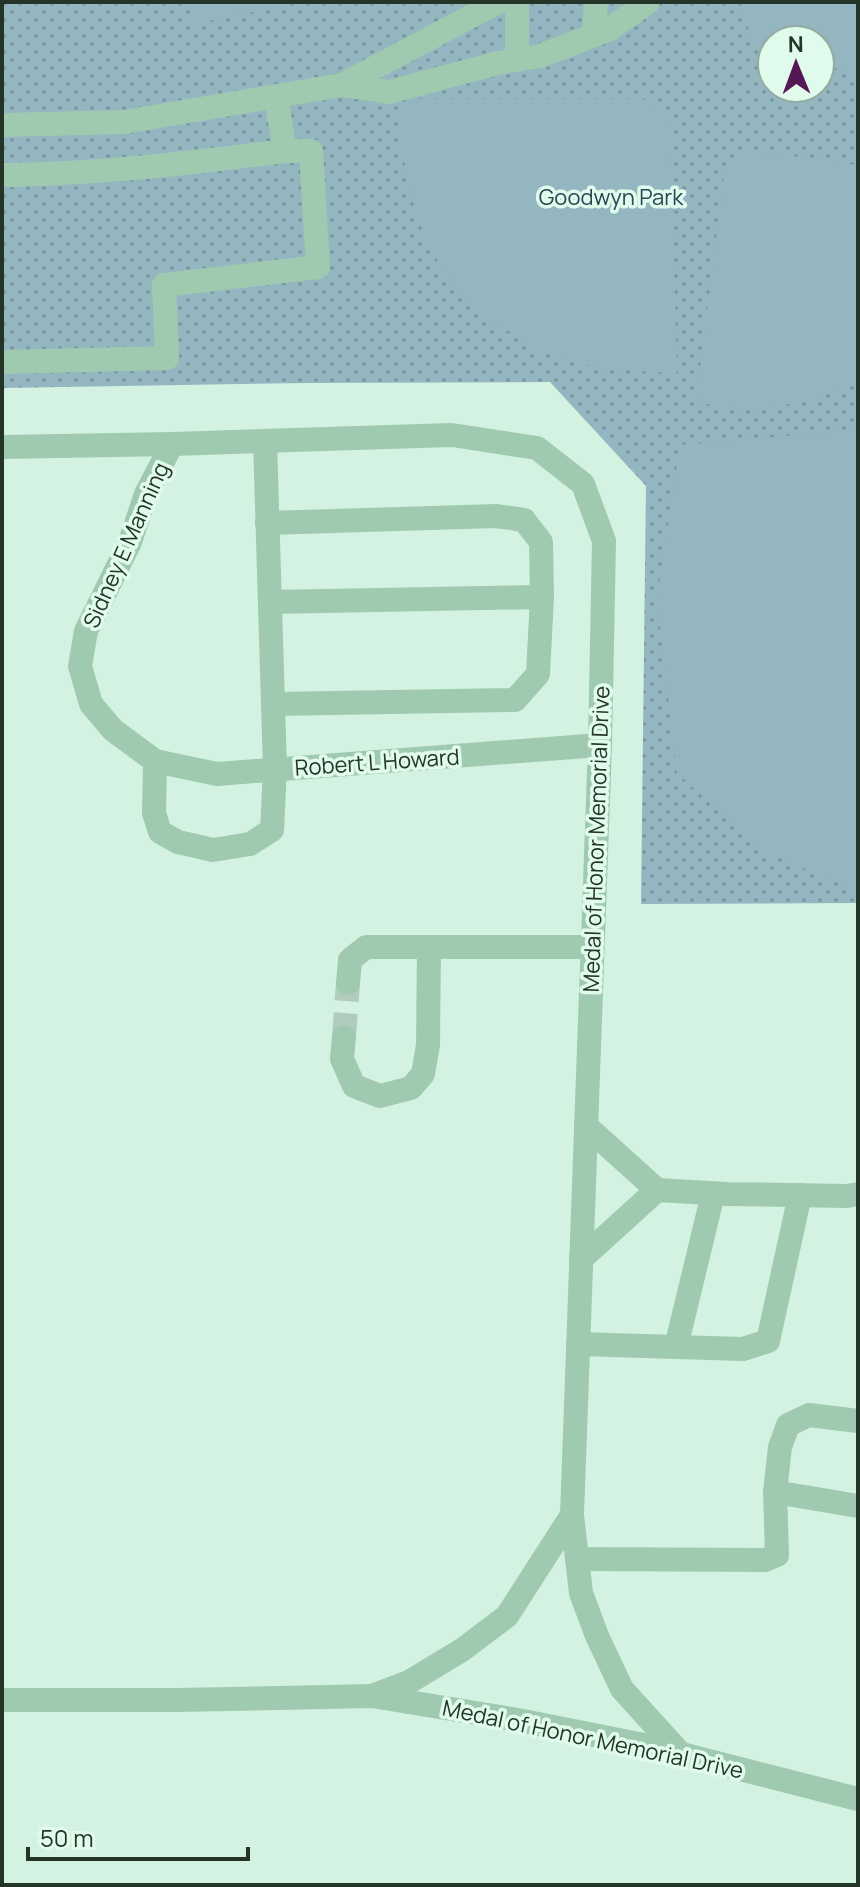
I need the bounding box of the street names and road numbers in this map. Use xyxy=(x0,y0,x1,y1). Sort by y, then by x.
street label: Sidney E Manning xyxy=(76,457,176,633)
street label: Medal of Honor Memorial Drive xyxy=(576,685,616,993)
street label: Robert L Howard xyxy=(294,741,460,783)
street label: Medal of Honor Memorial Drive xyxy=(440,1692,746,1786)

